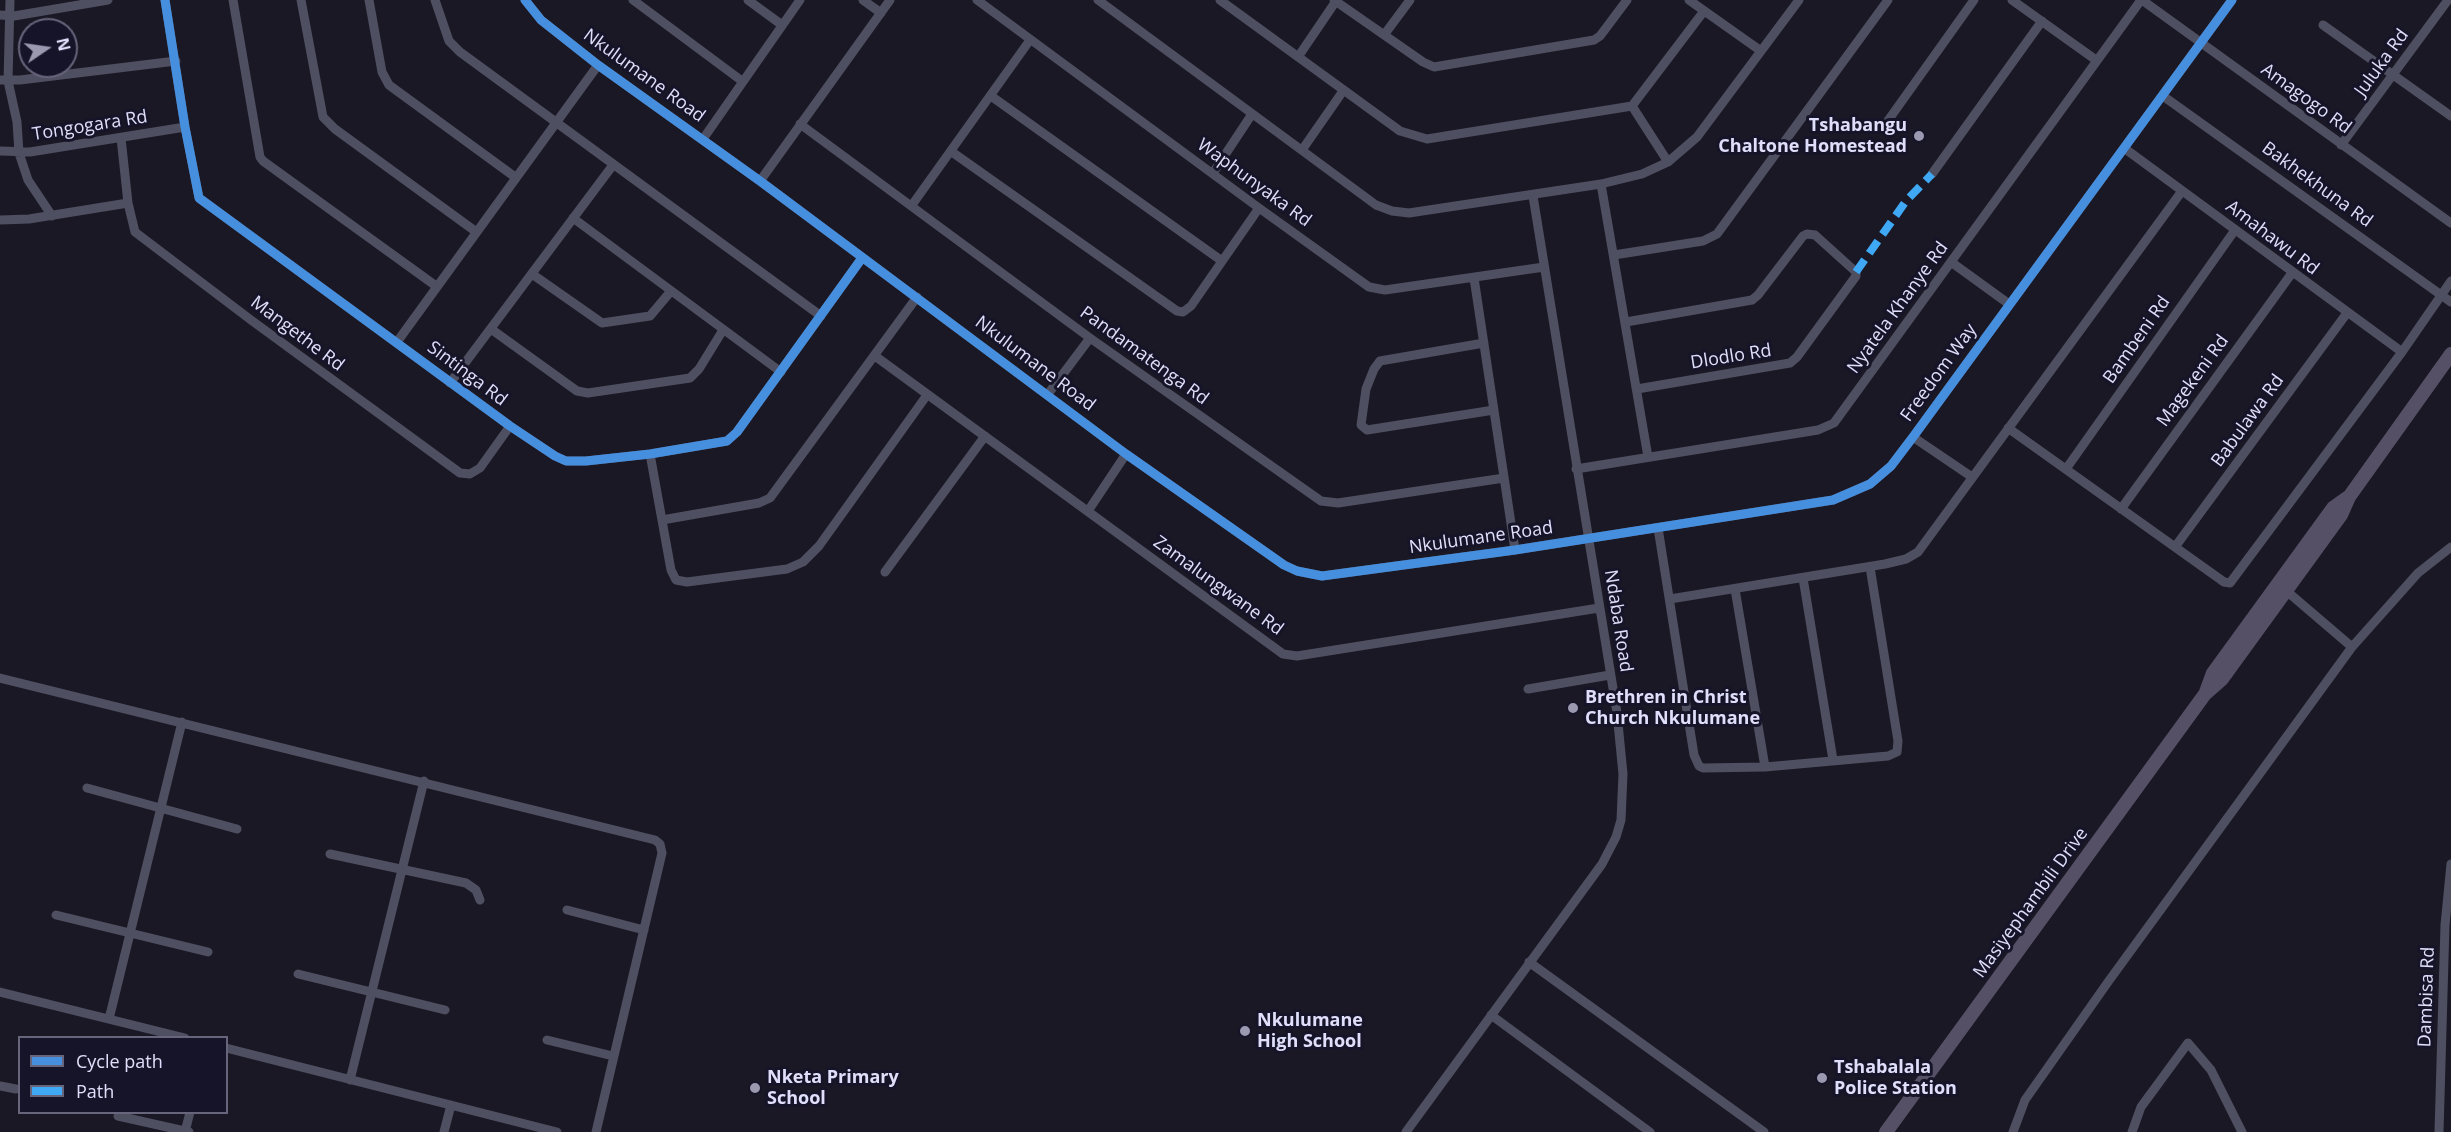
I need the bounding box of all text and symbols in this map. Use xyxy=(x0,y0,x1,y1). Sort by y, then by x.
north arrow xyxy=(18,18,78,78)
street label: Nkulumane Road xyxy=(579,25,709,127)
street label: Juluka Rd xyxy=(2350,25,2414,101)
text: N xyxy=(51,36,76,53)
street label: Amagogo Rd xyxy=(2257,59,2355,139)
street label: Tongogara Rd xyxy=(31,106,149,146)
place label: Tshabangu Chaltone Homestead xyxy=(1718,115,1907,158)
marker: Tshabangu Chaltone Homestead xyxy=(1912,129,1926,143)
street label: Waphunyaka Rd xyxy=(1193,134,1315,232)
street label: Bakhekhuna Rd xyxy=(2257,138,2377,232)
street label: Amahawu Rd xyxy=(2221,196,2323,280)
street label: Nyatela Khanye Rd xyxy=(1843,238,1953,378)
street label: Mangethe Rd xyxy=(246,292,348,376)
street label: Bambeni Rd xyxy=(2099,292,2175,388)
street label: Pandamatenga Rd xyxy=(1075,302,1213,410)
street label: Nkulumane Road xyxy=(971,312,1099,416)
street label: Freedom Way xyxy=(1896,320,1982,426)
street label: Magekeni Rd xyxy=(2153,331,2233,431)
street label: Sintinga Rd xyxy=(423,337,511,411)
street label: Dlodlo Rd xyxy=(1689,340,1773,374)
street label: Babulawa Rd xyxy=(2207,371,2289,471)
street label: Nkulumane Road xyxy=(1408,517,1554,559)
street label: Zamalungwane Rd xyxy=(1149,532,1287,640)
street label: Ndaba Road xyxy=(1599,568,1637,674)
place label: Brethren in Christ Church Nkulumane xyxy=(1585,687,1760,730)
marker: Brethren in Christ Church Nkulumane xyxy=(1566,701,1580,715)
street label: Masiyephambili Drive xyxy=(1969,824,2093,982)
street label: Dambisa Rd xyxy=(2414,946,2440,1048)
place label: Nkulumane High School xyxy=(1257,1010,1363,1052)
marker: Nkulumane High School xyxy=(1238,1024,1252,1038)
legend xyxy=(18,1036,228,1114)
text: Cycle path xyxy=(76,1049,163,1073)
place label: Tshabalala Police Station xyxy=(1834,1057,1957,1100)
place label: Nketa Primary School xyxy=(767,1067,899,1110)
marker: Tshabalala Police Station xyxy=(1815,1071,1829,1085)
text: Path xyxy=(76,1079,114,1103)
marker: Nketa Primary School xyxy=(748,1081,762,1095)

